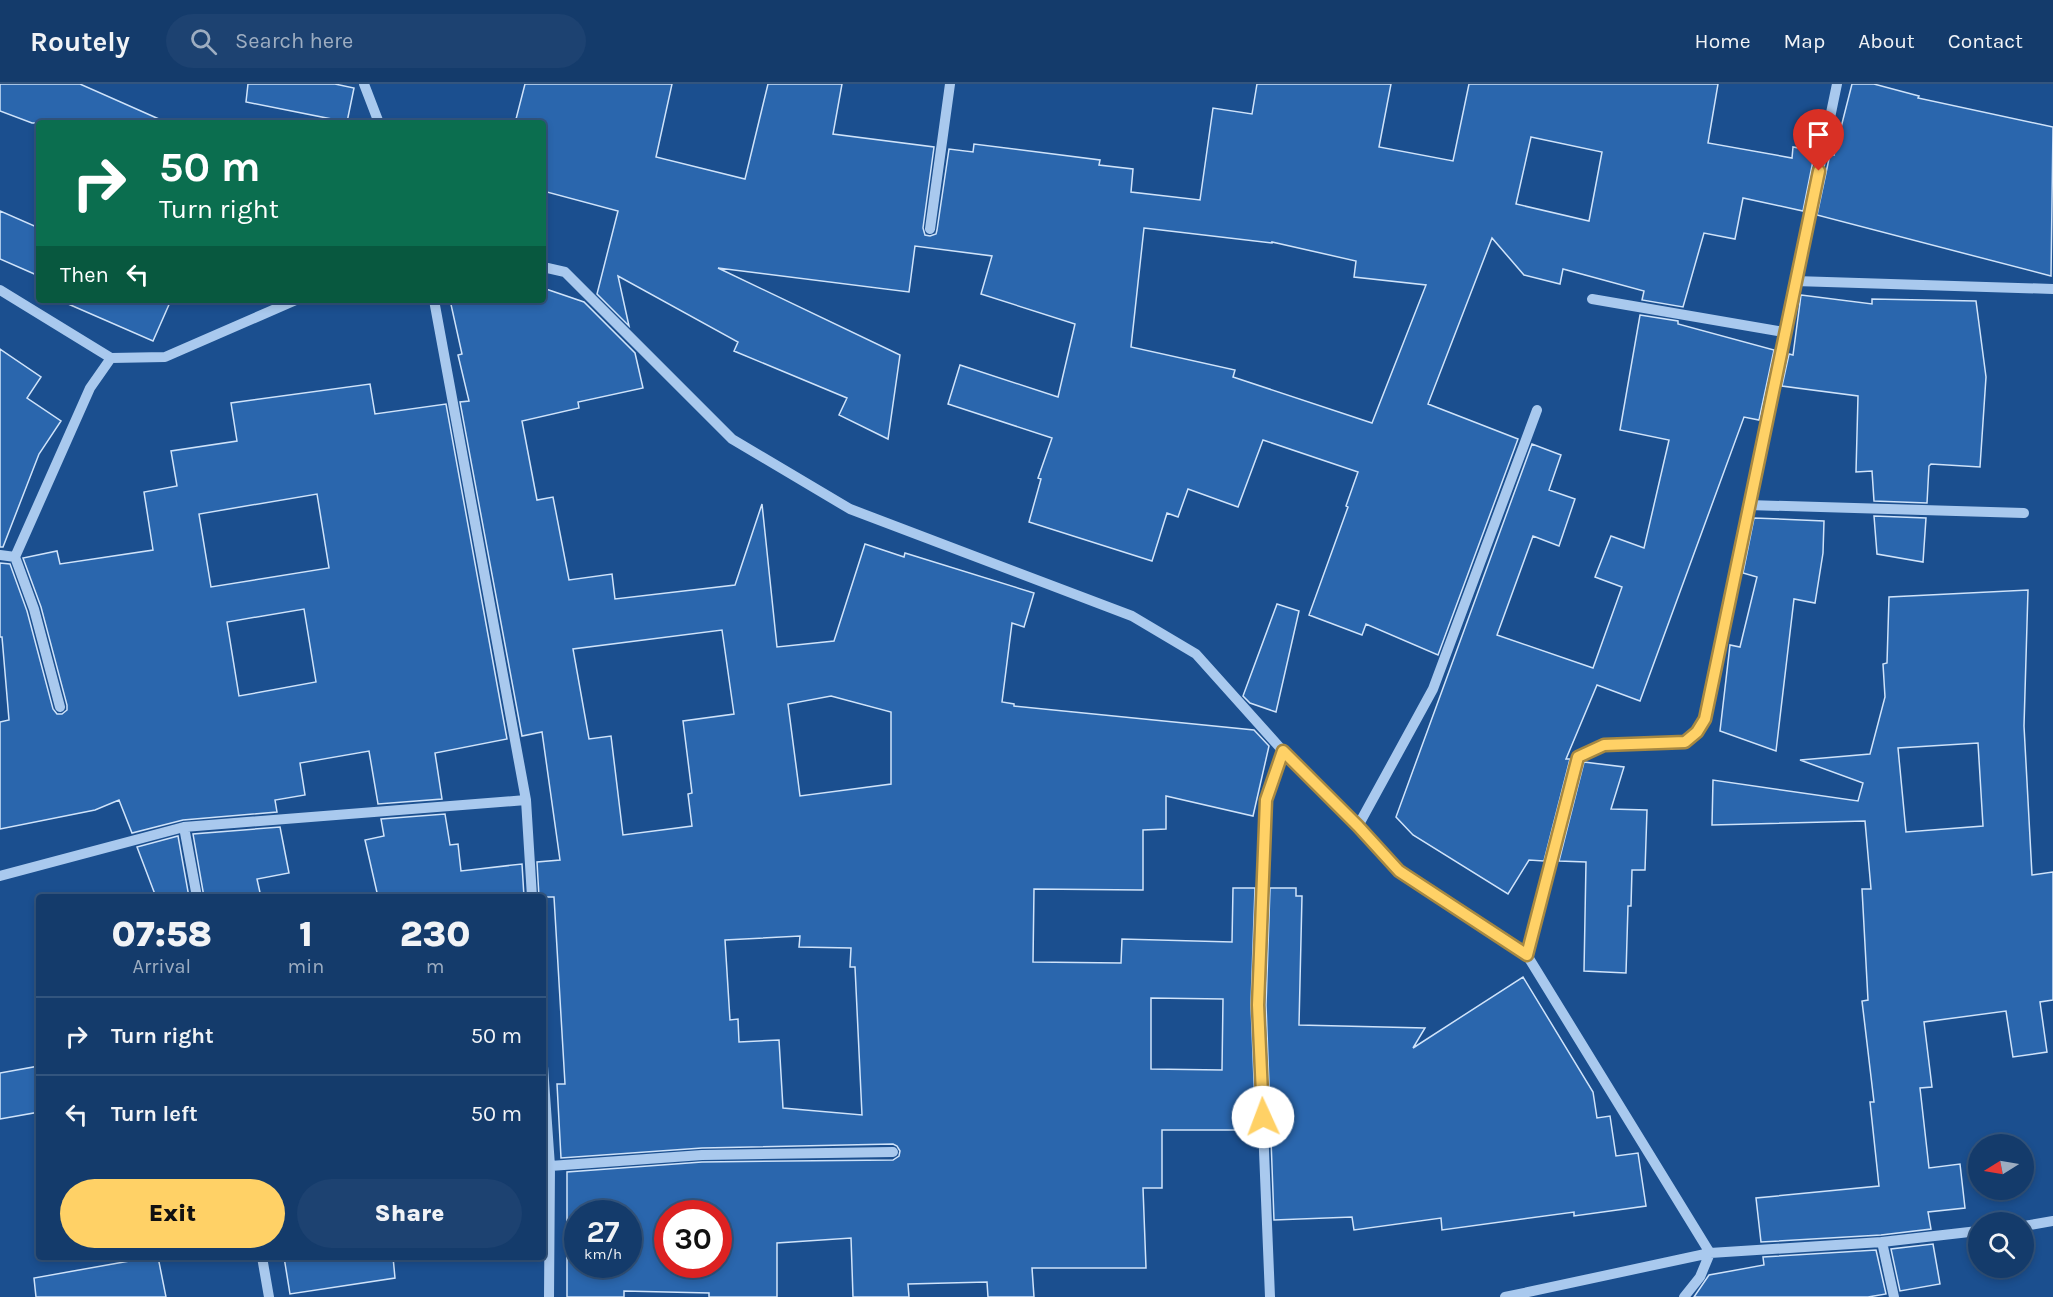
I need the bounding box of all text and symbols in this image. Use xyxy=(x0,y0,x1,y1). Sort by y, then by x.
search box xyxy=(166,14,586,68)
text: Routely xyxy=(30,25,130,58)
icon: search xyxy=(187,25,220,58)
text: Search here xyxy=(235,28,353,54)
text: Home xyxy=(1695,29,1751,53)
text: Map xyxy=(1784,29,1825,53)
text: About xyxy=(1858,29,1915,53)
text: Contact xyxy=(1948,29,2023,53)
pin xyxy=(1793,109,1844,171)
icon: arrive xyxy=(1802,118,1835,151)
text: 50 m xyxy=(159,142,261,192)
icon: right xyxy=(60,144,138,222)
text: Turn right xyxy=(159,193,279,225)
icon: left xyxy=(121,258,154,291)
text: Then xyxy=(60,262,109,288)
text: 07:58 xyxy=(112,913,212,955)
text: 1 xyxy=(299,913,313,955)
text: 230 xyxy=(400,913,470,955)
text: Arrival xyxy=(132,955,191,978)
text: min xyxy=(288,955,324,978)
text: m xyxy=(426,955,444,978)
icon: right xyxy=(60,1020,93,1053)
text: Turn right xyxy=(111,1023,214,1049)
text: 50 m xyxy=(471,1023,522,1049)
position arrow xyxy=(1231,1085,1295,1149)
icon: left xyxy=(60,1098,93,1131)
text: Turn left xyxy=(111,1101,198,1127)
text: 50 m xyxy=(471,1101,522,1127)
north arrow xyxy=(1968,1134,2034,1200)
map controls xyxy=(1968,1134,2034,1278)
button: Exit xyxy=(60,1179,285,1248)
button: Share xyxy=(297,1179,522,1248)
speed limit sign: 30 xyxy=(654,1200,732,1278)
button: search xyxy=(1968,1212,2034,1278)
text: 27 xyxy=(586,1214,620,1250)
text: km/h xyxy=(584,1245,622,1263)

